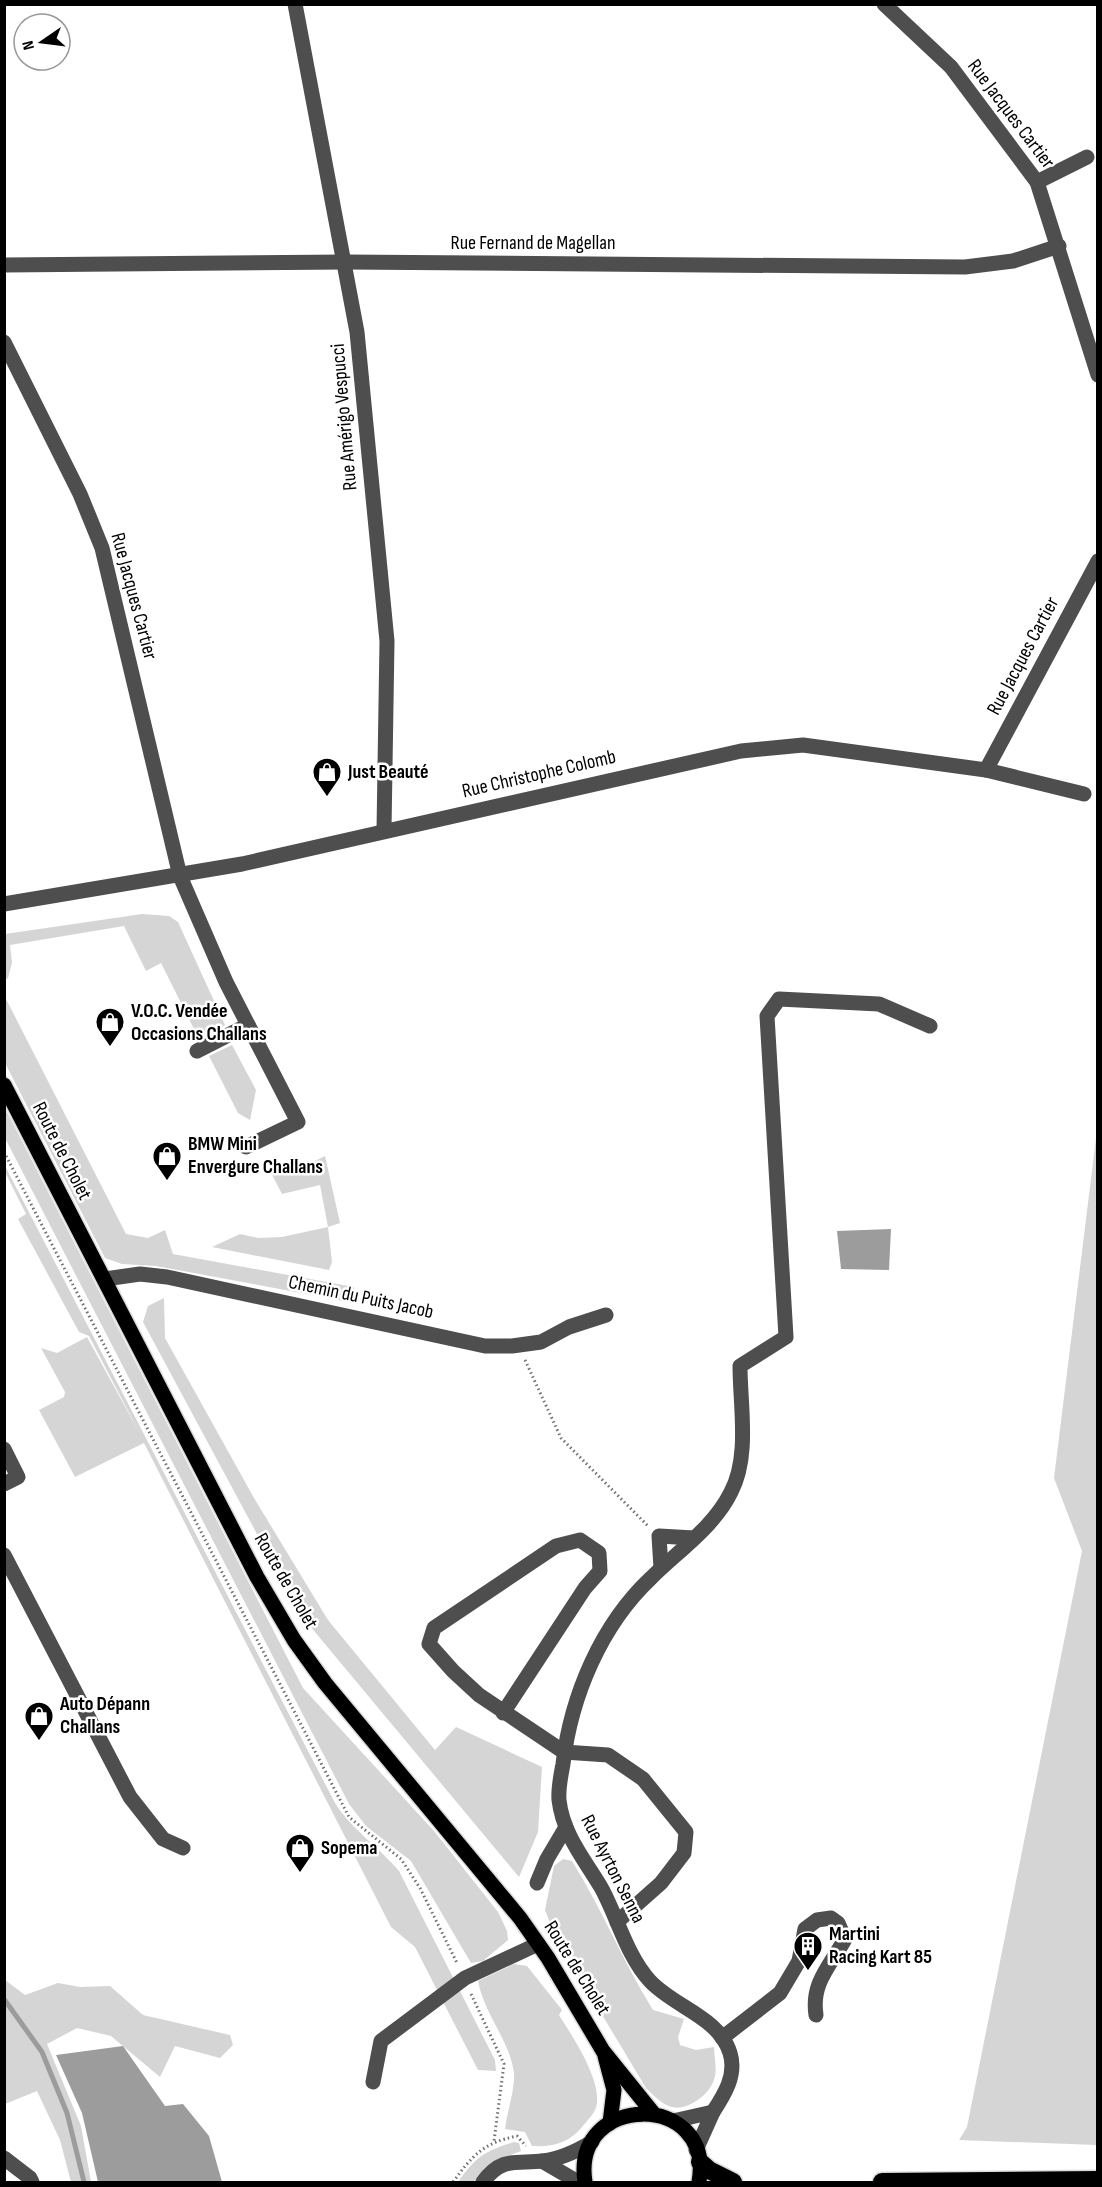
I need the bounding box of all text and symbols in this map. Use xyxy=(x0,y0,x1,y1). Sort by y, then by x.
north arrow xyxy=(12,12,72,72)
text: N xyxy=(19,39,39,52)
street label: Rue Jacques Cartier xyxy=(962,55,1060,173)
street label: Rue Fernand de Magellan xyxy=(450,231,616,255)
street label: Rue Amérigo Vespucci xyxy=(326,343,362,491)
street label: Rue Jacques Cartier xyxy=(106,530,163,662)
street label: Rue Jacques Cartier xyxy=(982,593,1064,719)
street label: Rue Christophe Colomb xyxy=(460,745,618,803)
shop icon: Just Beauté xyxy=(311,756,343,798)
place label: Just Beauté xyxy=(347,760,429,784)
place label: V.O.C. Vendée Occasions Challans xyxy=(131,999,267,1046)
shop icon: V.O.C. Vendée Occasions Challans xyxy=(94,1006,126,1048)
street label: Route de Cholet xyxy=(27,1098,97,1204)
place label: BMW Mini Envergure Challans xyxy=(188,1132,323,1179)
shop icon: BMW Mini Envergure Challans xyxy=(151,1140,183,1182)
street label: Chemin du Puits Jacob xyxy=(286,1270,436,1324)
street label: Route de Cholet xyxy=(249,1529,323,1633)
place label: Auto Dépann Challans xyxy=(59,1692,150,1739)
shop icon: Auto Dépann Challans xyxy=(23,1700,55,1742)
street label: Rue Ayrton Senna xyxy=(575,1811,651,1927)
shop icon: Sopema xyxy=(284,1832,316,1874)
place label: Sopema xyxy=(321,1836,377,1860)
street label: Route de Cholet xyxy=(539,1916,615,2020)
place label: Martini Racing Kart 85 xyxy=(829,1922,932,1969)
building icon: Martini Racing Kart 85 xyxy=(792,1930,824,1972)

